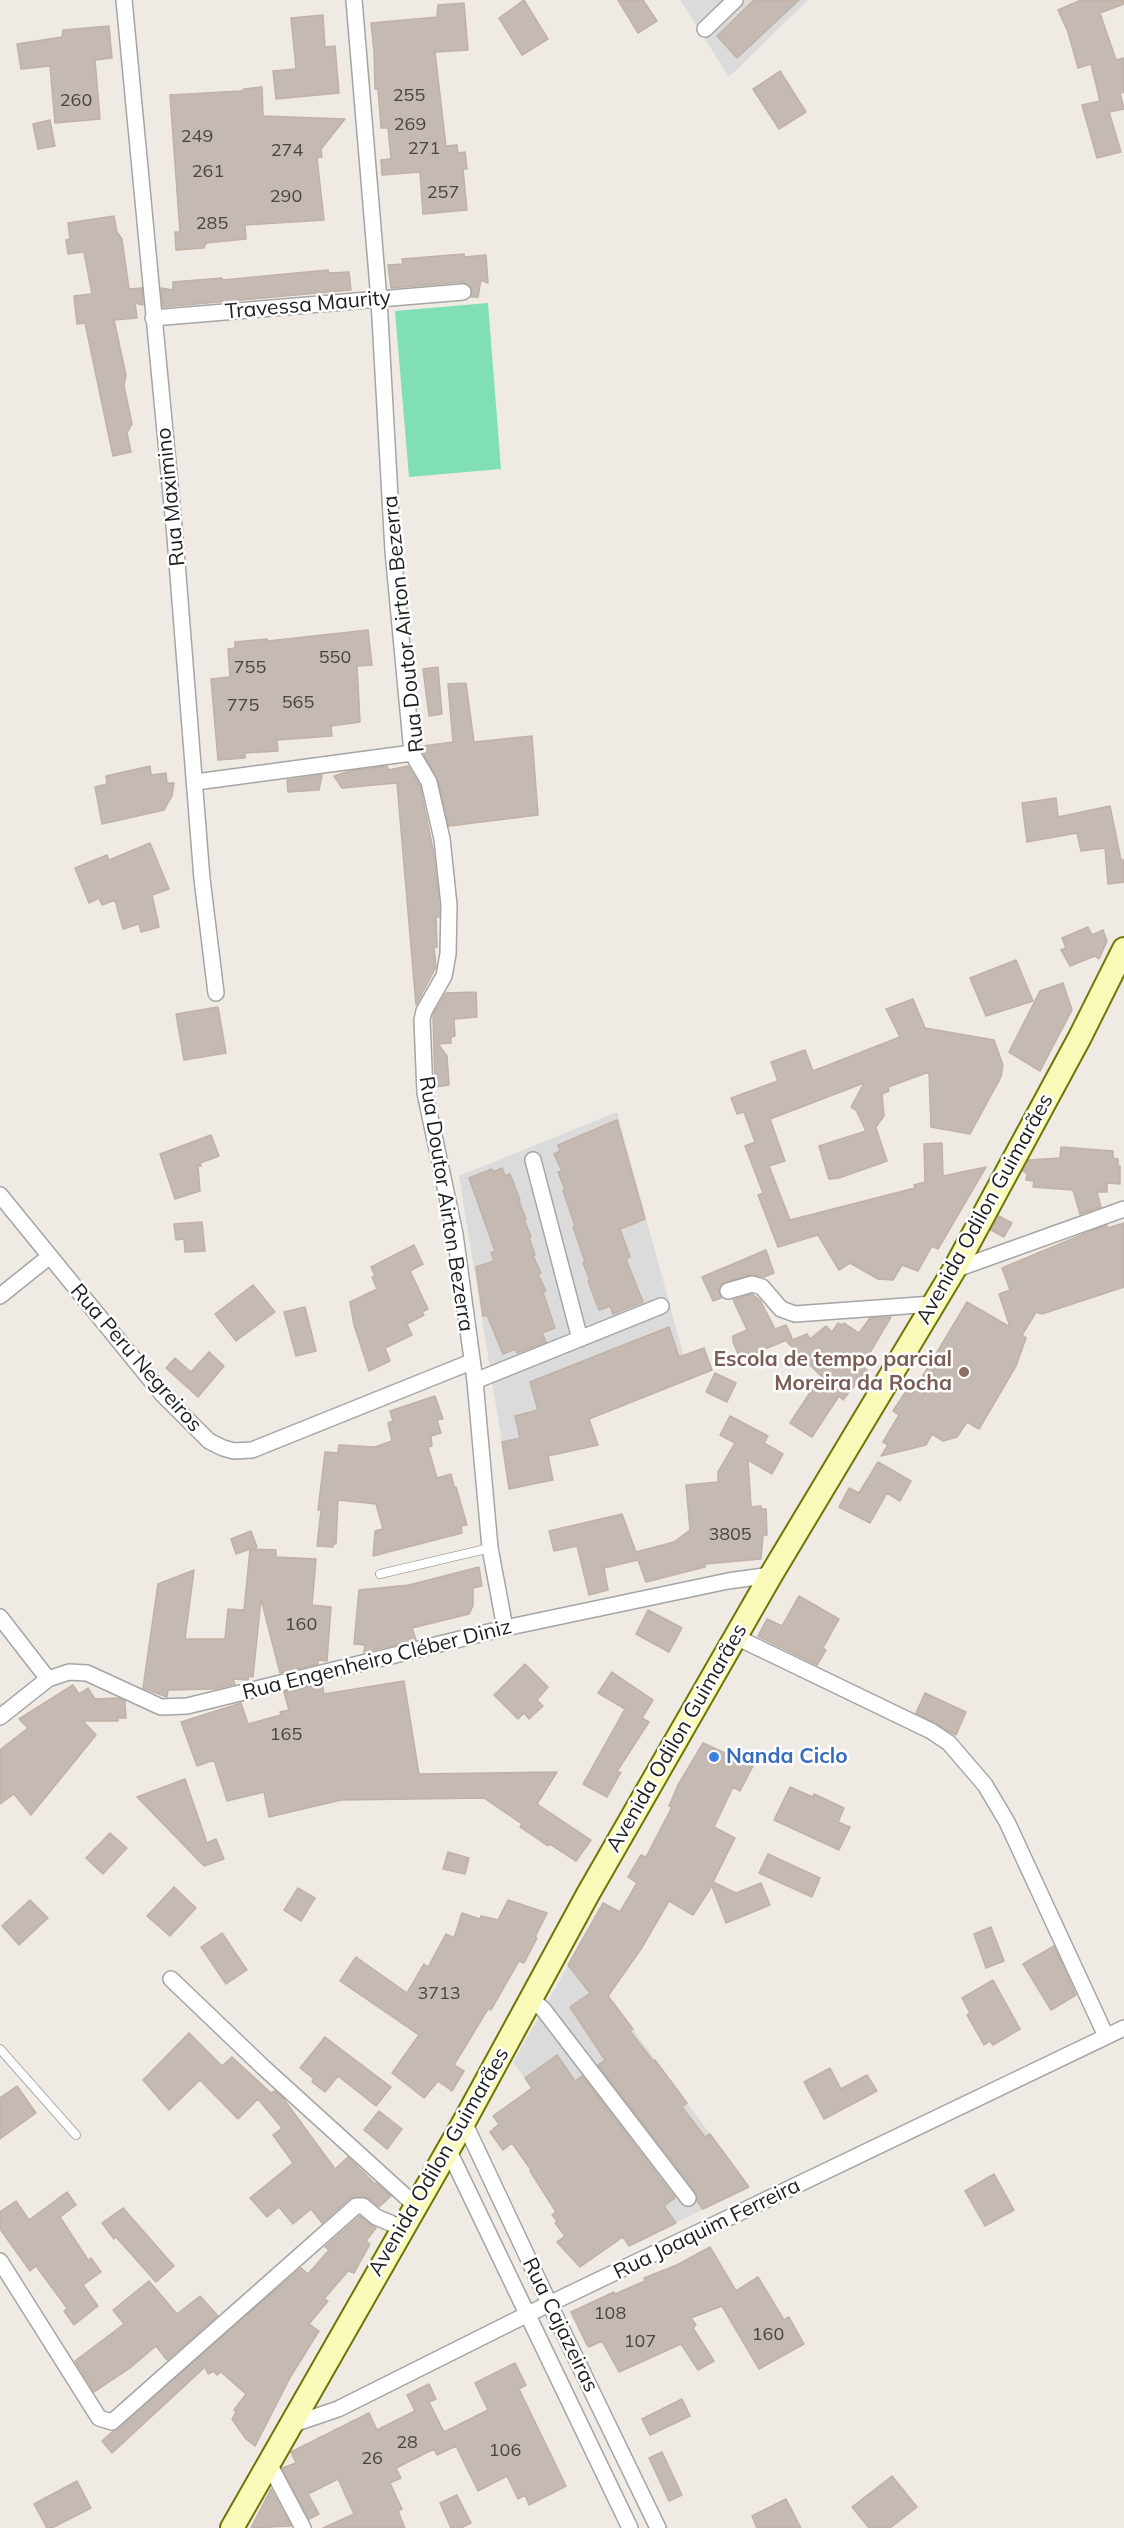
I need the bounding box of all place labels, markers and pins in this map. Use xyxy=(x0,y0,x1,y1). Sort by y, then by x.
place label: Escola de tempo parcial Moreira da Rocha xyxy=(714,1347,952,1397)
marker: Escola de tempo parcial Moreira da Rocha xyxy=(957,1365,971,1379)
place label: Nanda Ciclo xyxy=(726,1744,848,1770)
marker: Nanda Ciclo xyxy=(707,1750,721,1764)

